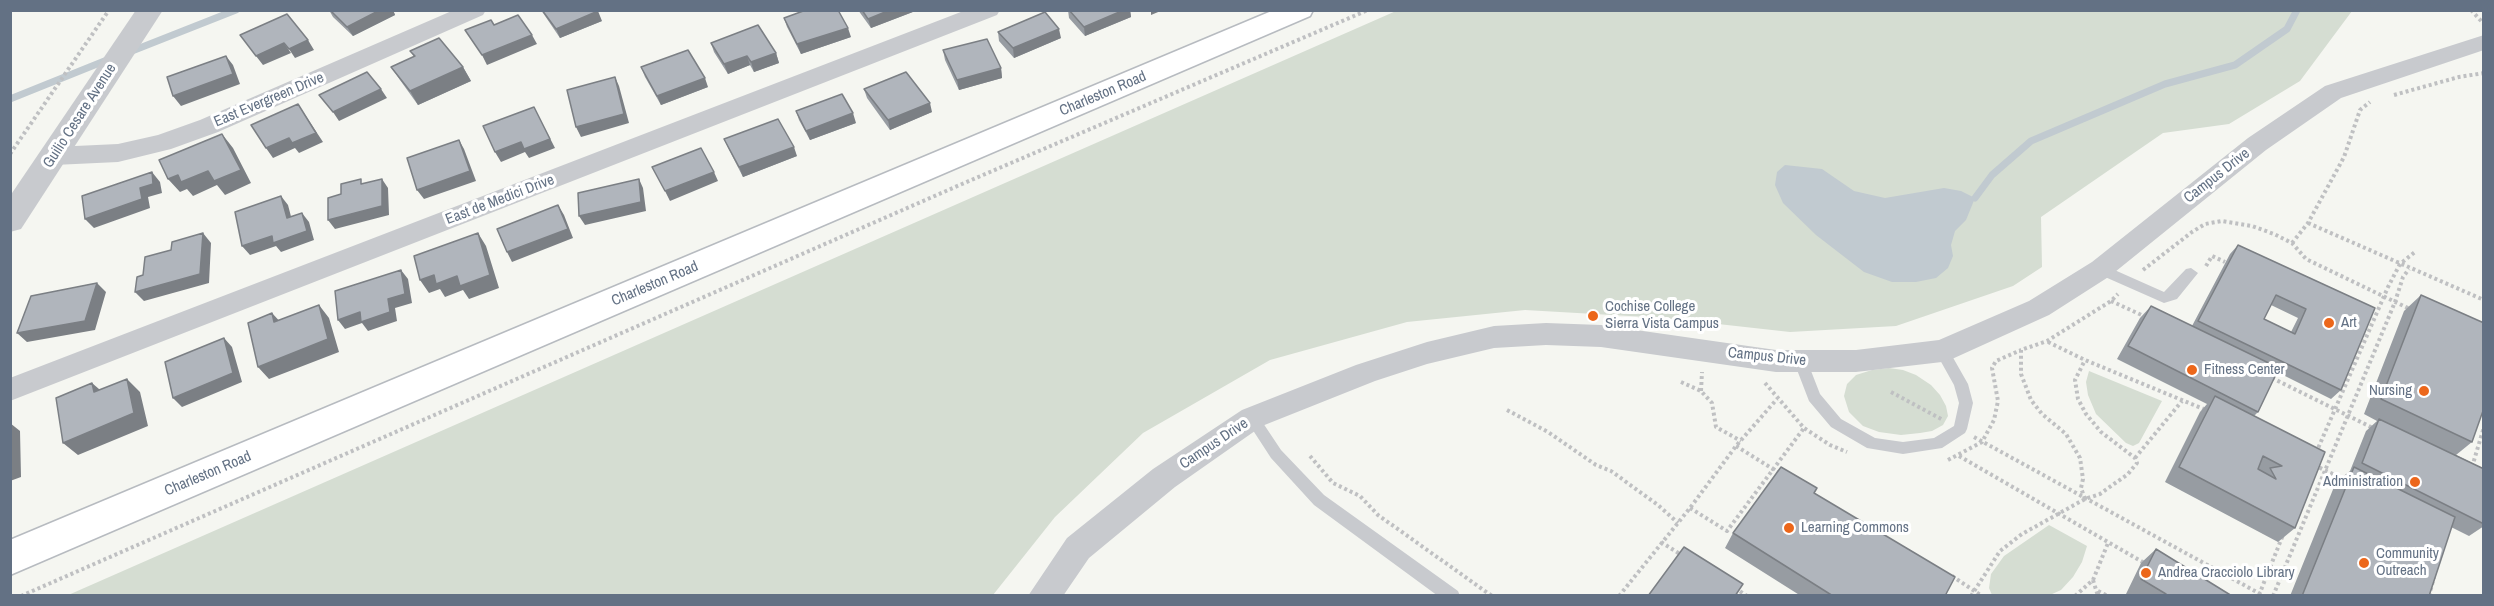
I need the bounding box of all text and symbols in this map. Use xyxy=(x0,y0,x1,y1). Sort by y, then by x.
street label: Guilio Cesare Avenue xyxy=(40,60,120,172)
street label: Charleston Road xyxy=(1057,68,1149,120)
street label: East Evergreen Drive xyxy=(211,69,327,131)
street label: Campus Drive xyxy=(2180,145,2254,207)
street label: East de Medici Drive xyxy=(443,171,557,229)
street label: Charleston Road xyxy=(609,258,701,310)
place label: Cochise College Sierra Vista Campus xyxy=(1605,298,1719,333)
marker: Cochise College Sierra Vista Campus xyxy=(1586,309,1600,323)
place label: Art xyxy=(2341,314,2357,332)
marker: Art xyxy=(2322,316,2336,330)
street label: Campus Drive xyxy=(1727,344,1807,370)
place label: Fitness Center xyxy=(2204,361,2285,379)
marker: Fitness Center xyxy=(2185,363,2199,377)
place label: Nursing xyxy=(2369,382,2412,400)
marker: Nursing xyxy=(2417,384,2431,398)
street label: Campus Drive xyxy=(1176,415,1252,473)
street label: Charleston Road xyxy=(162,448,254,500)
place label: Administration xyxy=(2323,473,2403,491)
marker: Administration xyxy=(2408,475,2422,489)
place label: Learning Commons xyxy=(1801,519,1909,537)
marker: Learning Commons xyxy=(1782,521,1796,535)
place label: Community Outreach xyxy=(2376,545,2439,580)
marker: Community Outreach xyxy=(2357,556,2371,570)
place label: Andrea Cracciolo Library xyxy=(2158,564,2295,582)
marker: Andrea Cracciolo Library xyxy=(2139,566,2153,580)

